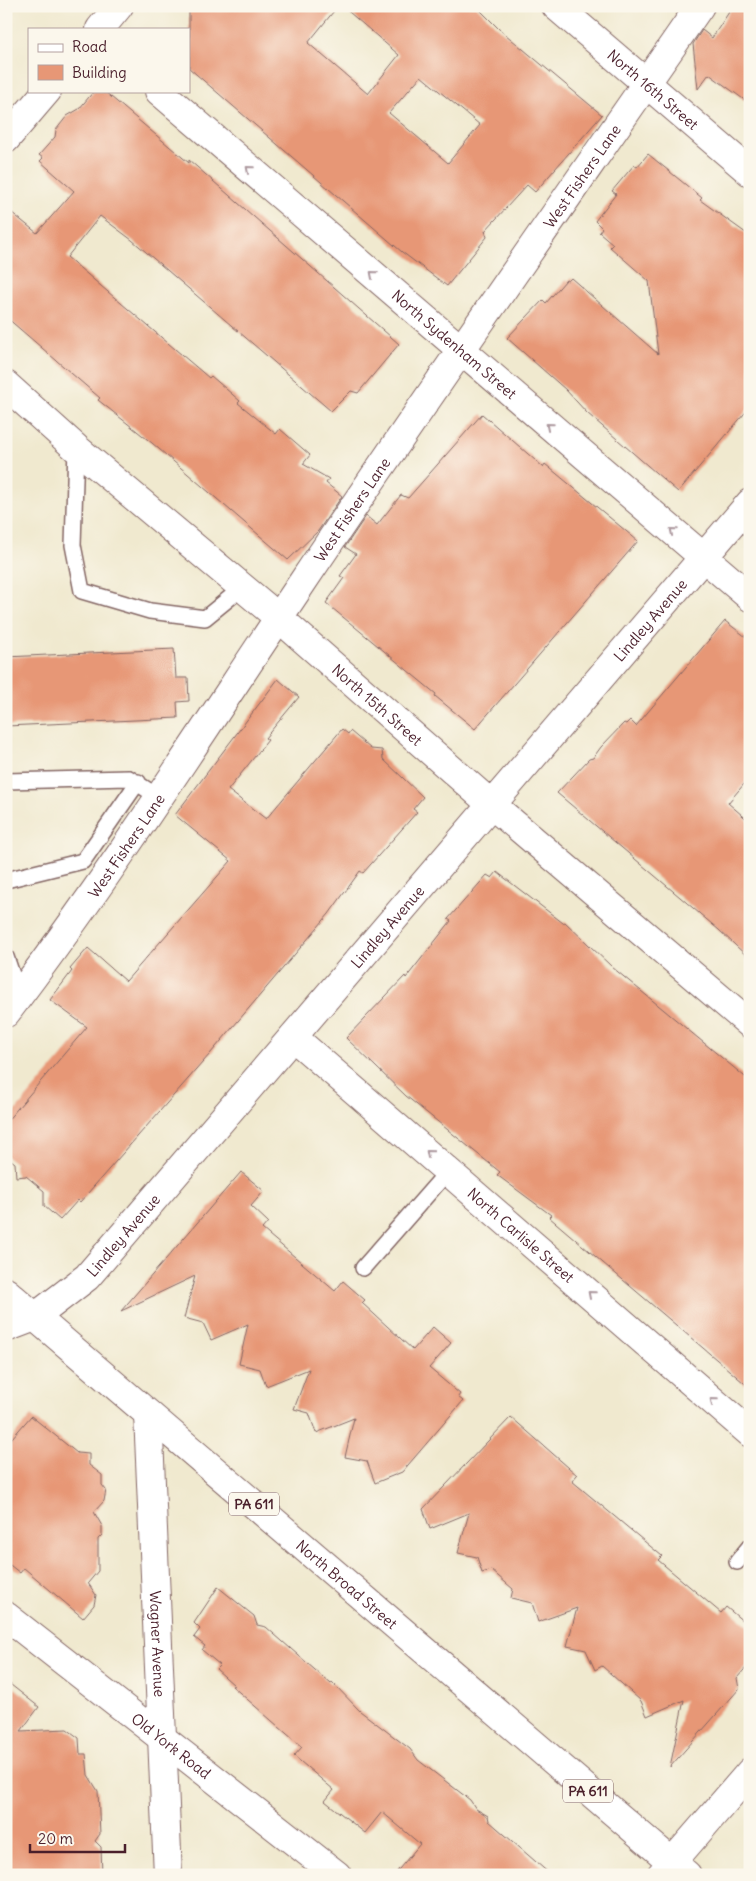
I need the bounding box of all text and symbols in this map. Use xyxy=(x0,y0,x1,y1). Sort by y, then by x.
legend xyxy=(28,28,190,92)
text: Road xyxy=(72,37,107,56)
street label: North 16th Street xyxy=(604,45,703,134)
text: Building xyxy=(72,63,127,82)
street label: West Fishers Lane xyxy=(539,120,624,232)
one-way arrow xyxy=(246,165,255,174)
one-way arrow xyxy=(369,271,378,280)
street label: North Sydenham Street xyxy=(388,285,521,403)
one-way arrow xyxy=(546,422,555,431)
street label: West Fishers Lane xyxy=(310,454,394,565)
one-way arrow xyxy=(670,528,679,537)
street label: Lindley Avenue xyxy=(609,574,691,665)
street label: North 15th Street xyxy=(328,660,427,749)
street label: West Fishers Lane xyxy=(84,790,168,901)
street label: Lindley Avenue xyxy=(346,881,428,972)
one-way arrow xyxy=(425,1149,434,1158)
street label: North Carlisle Street xyxy=(464,1183,579,1286)
street label: Lindley Avenue xyxy=(82,1190,164,1280)
one-way arrow xyxy=(587,1291,596,1300)
one-way arrow xyxy=(710,1398,719,1407)
road number: PA 611 xyxy=(229,1492,279,1516)
street label: North Broad Street xyxy=(293,1535,402,1633)
street label: Wagner Avenue xyxy=(146,1590,170,1698)
street label: Old York Road xyxy=(128,1708,215,1782)
road number: PA 611 xyxy=(563,1780,613,1802)
scale bar xyxy=(30,1821,125,1853)
text: 20 m xyxy=(38,1829,73,1848)

